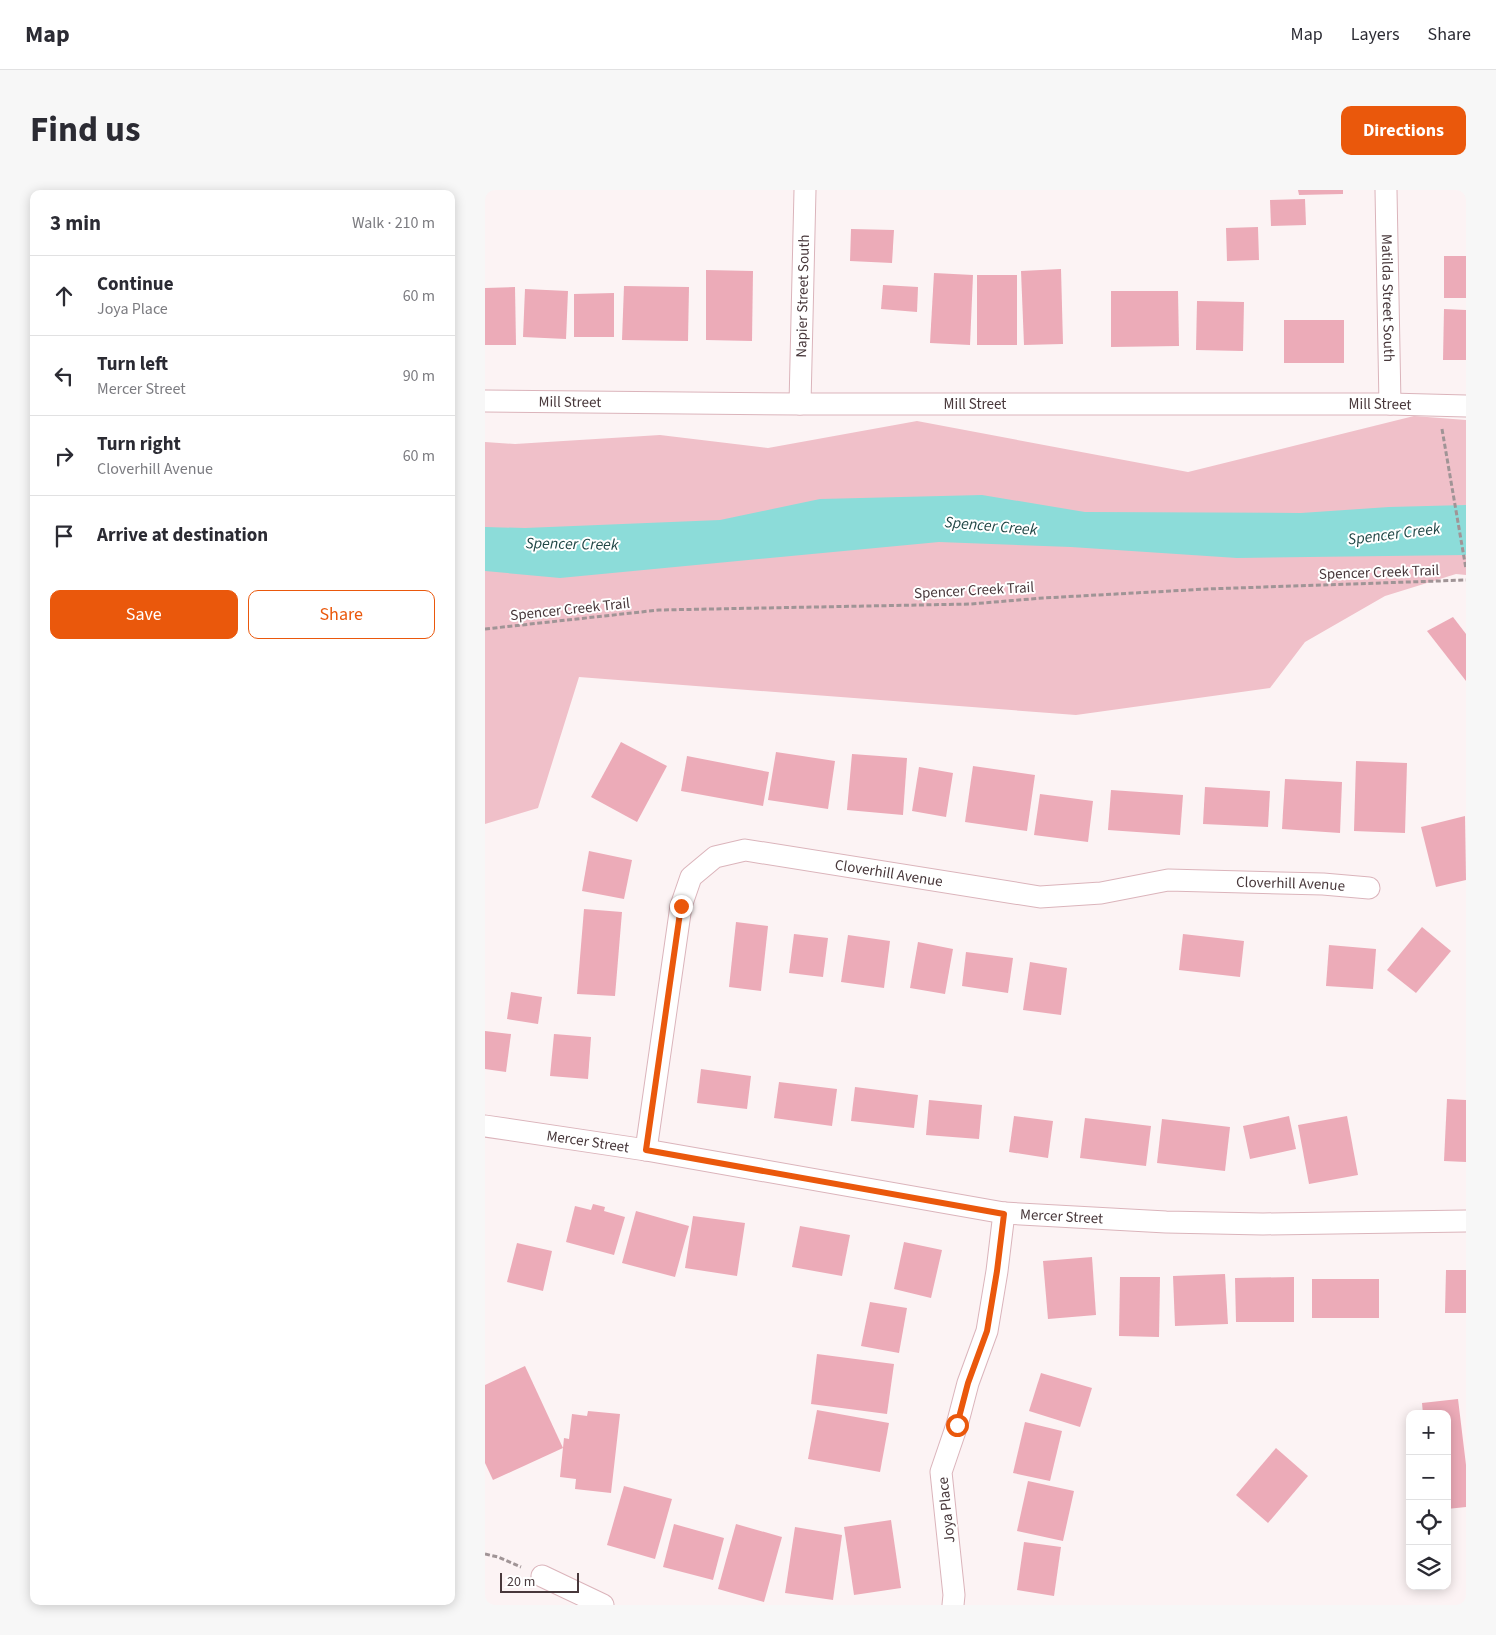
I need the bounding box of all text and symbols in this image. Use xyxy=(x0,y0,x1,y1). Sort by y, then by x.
text: Map xyxy=(25,17,70,52)
text: Map xyxy=(1291,22,1323,47)
text: Layers xyxy=(1351,22,1400,47)
text: Share xyxy=(1428,22,1471,47)
text: Find us xyxy=(30,105,140,155)
button: Directions xyxy=(1341,106,1466,155)
text: 3 min xyxy=(50,208,101,238)
text: Walk · 210 m xyxy=(352,212,435,234)
street label: Napier Street South xyxy=(791,234,815,358)
street label: Matilda Street South xyxy=(1376,234,1399,362)
text: Continue xyxy=(97,271,174,298)
icon: ahead xyxy=(50,282,78,310)
text: 60 m xyxy=(403,285,435,307)
text: Joya Place xyxy=(97,298,168,320)
text: Turn left xyxy=(97,351,168,378)
icon: left xyxy=(50,362,78,390)
text: 90 m xyxy=(403,365,435,387)
text: Mercer Street xyxy=(97,378,186,400)
street label: Mill Street xyxy=(538,392,602,413)
street label: Mill Street xyxy=(944,394,1006,415)
street label: Mill Street xyxy=(1349,394,1412,416)
text: Turn right xyxy=(97,431,181,458)
icon: right xyxy=(50,442,78,470)
text: 60 m xyxy=(403,445,435,467)
text: Cloverhill Avenue xyxy=(97,458,213,480)
water label: Spencer Creek xyxy=(944,511,1039,541)
water label: Spencer Creek xyxy=(1347,517,1442,551)
icon: arrive xyxy=(50,522,78,550)
text: Arrive at destination xyxy=(97,522,268,549)
water label: Spencer Creek xyxy=(525,532,619,556)
street label: Spencer Creek Trail xyxy=(1319,560,1440,585)
street label: Spencer Creek Trail xyxy=(913,577,1035,604)
button: Save xyxy=(50,590,238,639)
button: Share xyxy=(248,590,435,639)
street label: Spencer Creek Trail xyxy=(509,593,631,626)
street label: Cloverhill Avenue xyxy=(833,854,944,892)
street label: Cloverhill Avenue xyxy=(1236,872,1346,897)
route end xyxy=(670,895,693,918)
street label: Mercer Street xyxy=(545,1125,631,1158)
street label: Mercer Street xyxy=(1019,1204,1104,1229)
map controls xyxy=(1406,1410,1451,1590)
button: + xyxy=(1406,1410,1451,1455)
route start xyxy=(946,1414,969,1437)
button: − xyxy=(1406,1455,1451,1500)
street label: Joya Place xyxy=(933,1476,960,1544)
button: locate xyxy=(1406,1500,1451,1545)
button: layers xyxy=(1406,1545,1451,1590)
scale bar xyxy=(500,1570,579,1593)
text: 20 m xyxy=(507,1572,535,1592)

